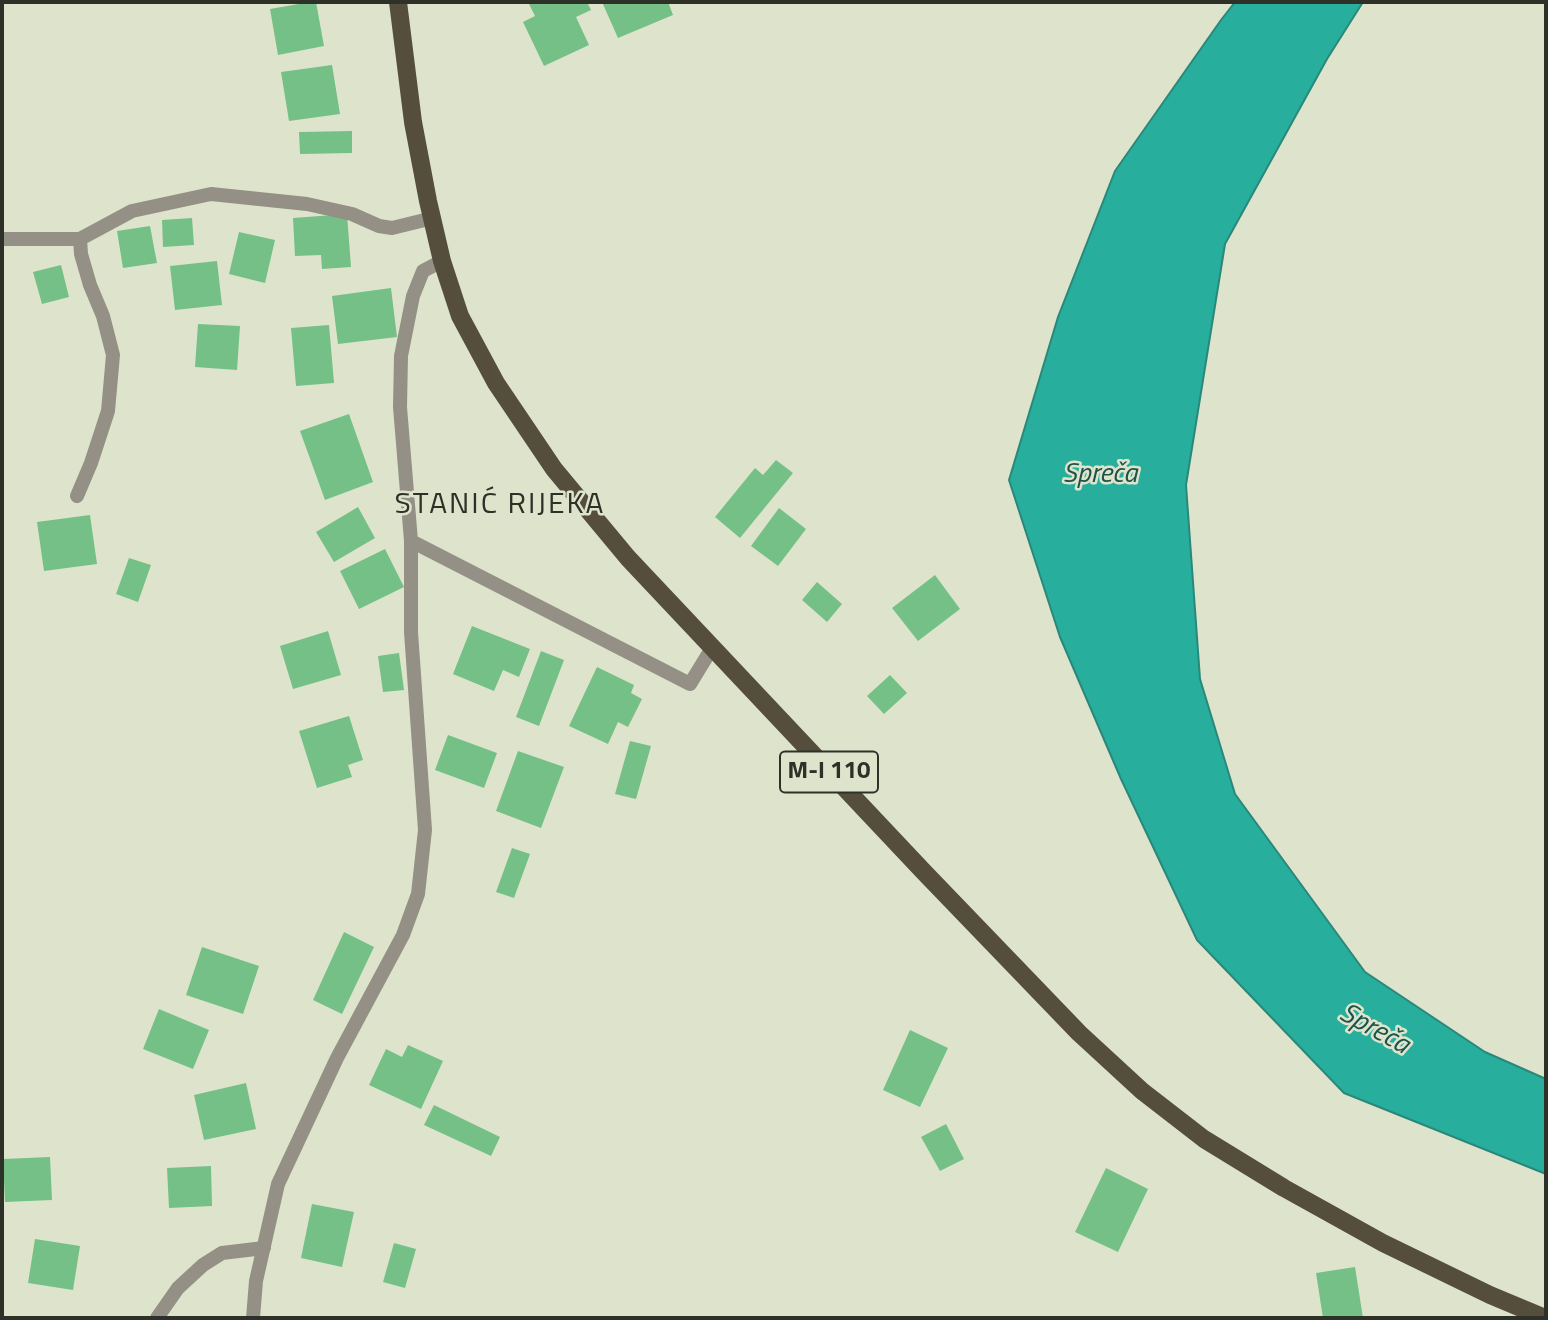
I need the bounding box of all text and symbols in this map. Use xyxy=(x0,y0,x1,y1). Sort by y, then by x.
water label: Spreča xyxy=(1063,458,1137,492)
district label: STANIĆ RIJEKA xyxy=(396,488,604,524)
road number: M-I 110 xyxy=(780,752,878,792)
water label: Spreča xyxy=(1333,997,1415,1063)

